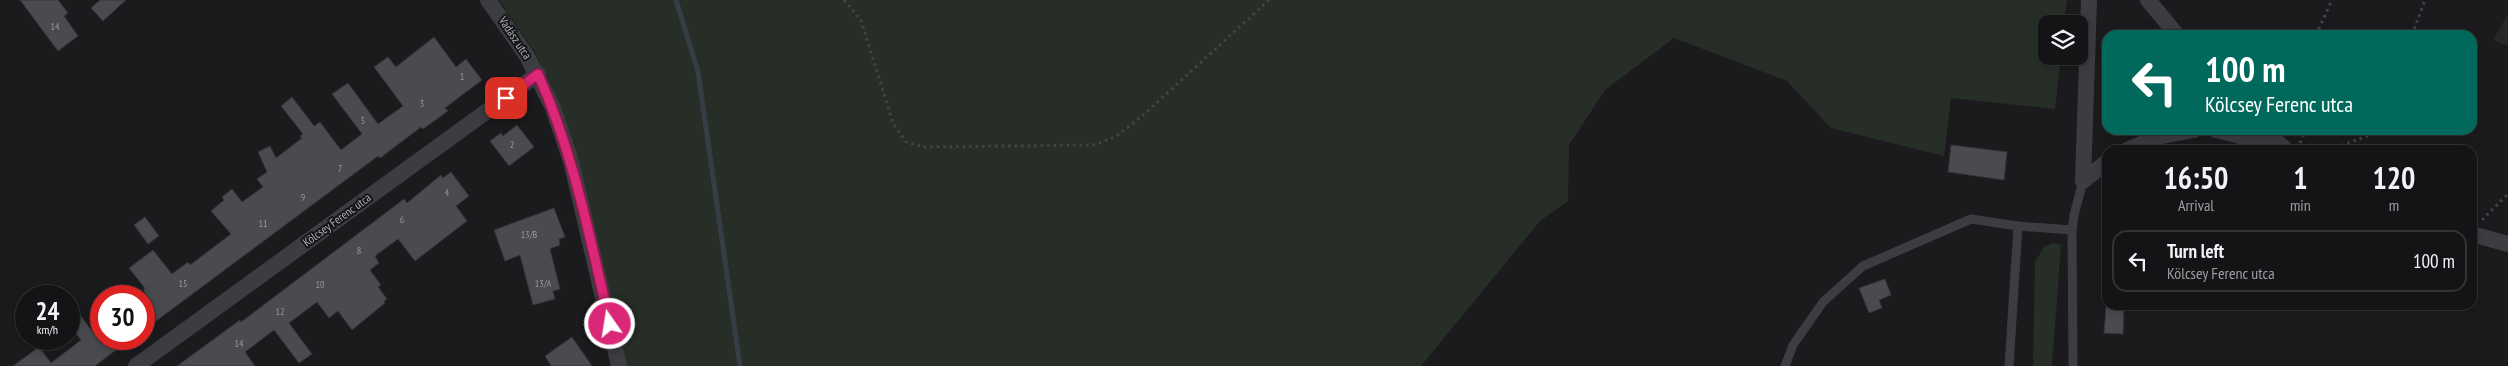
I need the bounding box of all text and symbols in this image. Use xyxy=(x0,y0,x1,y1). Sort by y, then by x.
street label: Vadász utca xyxy=(495,13,535,62)
map controls xyxy=(2038,15,2088,65)
button: layers xyxy=(2038,15,2088,65)
house number: 14 xyxy=(51,20,60,33)
text: 100 m xyxy=(2205,46,2286,92)
icon: left xyxy=(2122,50,2187,115)
house number: 1 xyxy=(460,70,464,83)
pin xyxy=(485,77,527,119)
icon: arrive xyxy=(492,84,520,112)
text: Kölcsey Ferenc utca xyxy=(2205,90,2353,118)
house number: 3 xyxy=(420,97,424,110)
house number: 5 xyxy=(361,114,365,127)
house number: 2 xyxy=(510,138,514,151)
text: 16:50 xyxy=(2164,158,2228,197)
text: 1 xyxy=(2293,158,2308,197)
text: 120 xyxy=(2372,158,2415,197)
house number: 7 xyxy=(338,162,342,175)
house number: 4 xyxy=(445,186,450,199)
street label: Kölcsey Ferenc utca xyxy=(300,190,374,249)
house number: 9 xyxy=(301,191,305,204)
text: Arrival xyxy=(2178,195,2214,215)
text: min xyxy=(2290,195,2311,215)
text: m xyxy=(2389,195,2399,215)
house number: 6 xyxy=(400,213,405,226)
house number: 11 xyxy=(259,217,268,230)
house number: 13/B xyxy=(521,228,538,241)
text: Turn left xyxy=(2167,239,2224,263)
house number: 8 xyxy=(357,244,361,257)
icon: left xyxy=(2124,247,2152,275)
text: 100 m xyxy=(2413,249,2455,273)
text: Kölcsey Ferenc utca xyxy=(2167,263,2275,283)
house number: 15 xyxy=(179,277,188,290)
house number: 13/A xyxy=(535,277,552,290)
house number: 10 xyxy=(316,278,325,291)
speed limit sign: 30 xyxy=(90,285,155,350)
text: 24 xyxy=(36,295,59,327)
position arrow xyxy=(583,297,635,349)
house number: 12 xyxy=(276,305,285,318)
text: km/h xyxy=(37,322,58,337)
house number: 14 xyxy=(235,337,244,350)

